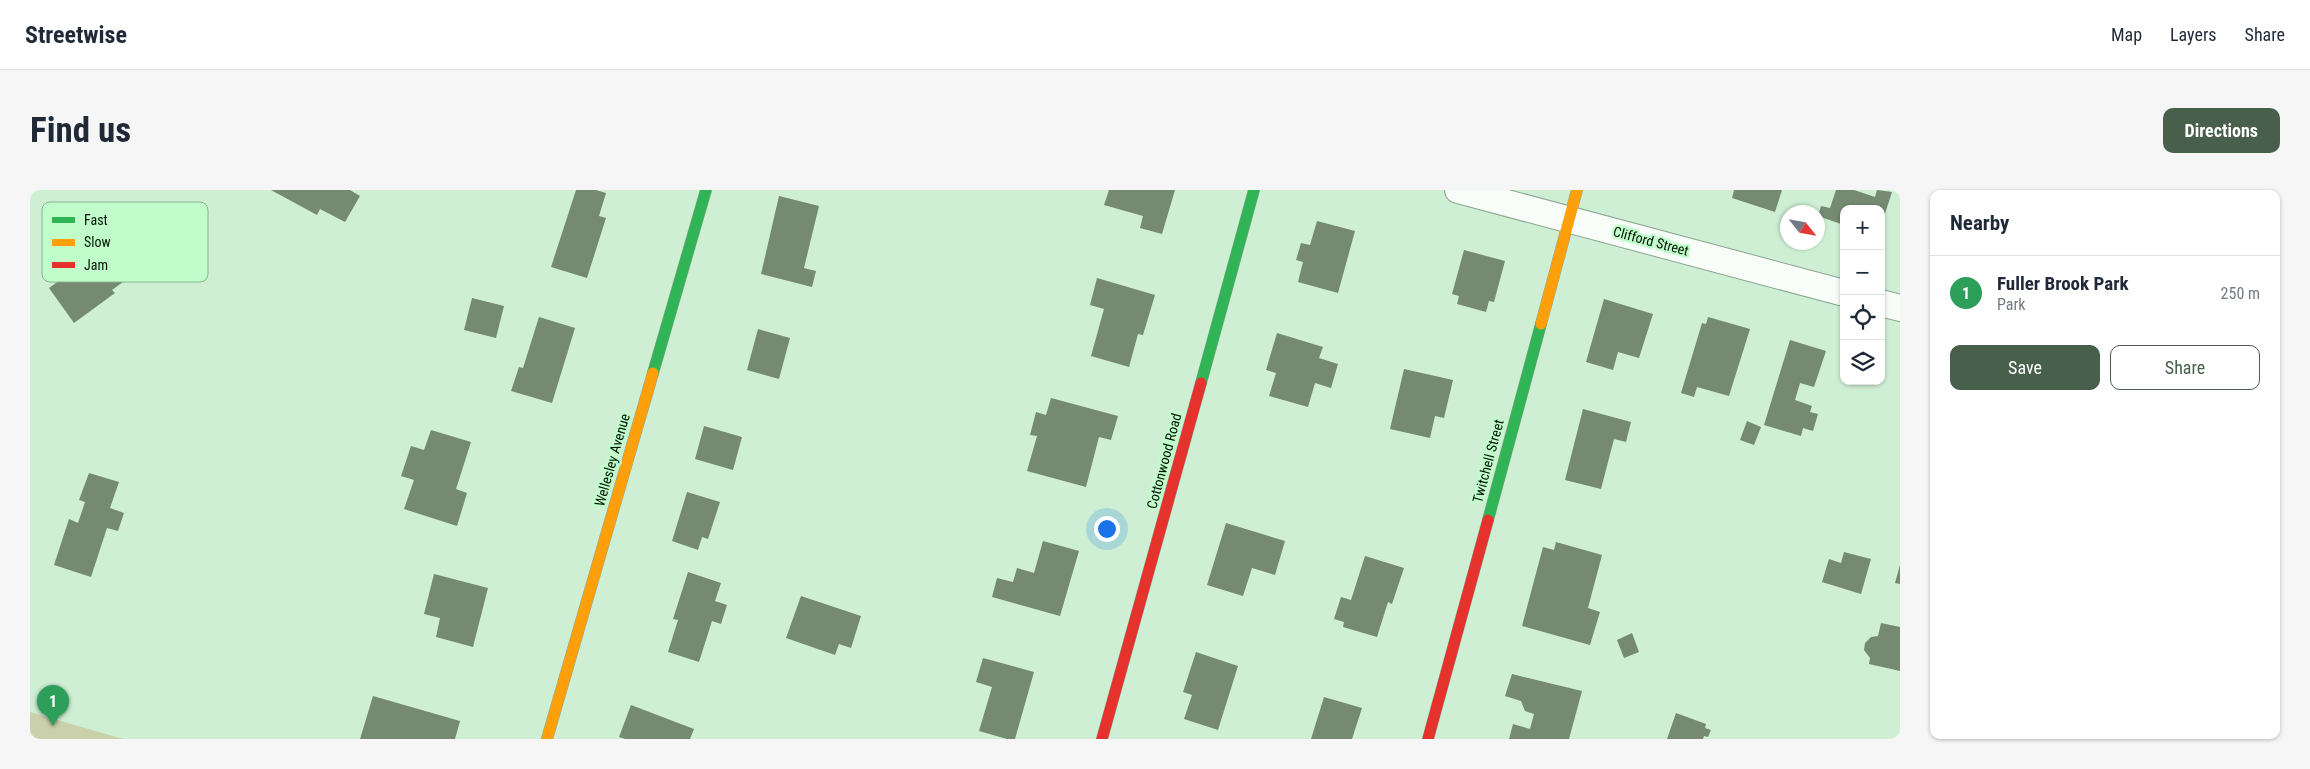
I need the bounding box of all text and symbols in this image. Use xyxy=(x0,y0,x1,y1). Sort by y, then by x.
text: Streetwise xyxy=(25,21,127,49)
text: Map xyxy=(2111,24,2142,45)
text: Layers xyxy=(2170,24,2217,45)
text: Share xyxy=(2245,24,2285,45)
button: Directions xyxy=(2163,108,2280,153)
text: Find us xyxy=(30,110,131,151)
legend xyxy=(42,202,208,282)
north arrow xyxy=(1780,205,1825,250)
map controls xyxy=(1840,205,1885,385)
button: + xyxy=(1840,205,1885,250)
text: Nearby xyxy=(1950,211,2009,235)
text: Fast xyxy=(84,212,108,228)
street label: Clifford Street xyxy=(1612,223,1690,259)
text: Slow xyxy=(84,234,111,250)
button: − xyxy=(1840,250,1885,295)
text: Jam xyxy=(84,257,108,273)
text: Fuller Brook Park xyxy=(1997,272,2129,295)
text: 1 xyxy=(1962,284,1970,303)
text: 250 m xyxy=(2221,284,2260,303)
button: locate xyxy=(1840,295,1885,340)
text: Park xyxy=(1997,295,2026,314)
button: layers xyxy=(1840,340,1885,385)
button: Save xyxy=(1950,345,2100,390)
button: Share xyxy=(2110,345,2260,390)
street label: Cottonwood Road xyxy=(1144,411,1184,511)
street label: Wellesley Avenue xyxy=(591,412,633,508)
street label: Twitchell Street xyxy=(1469,418,1507,504)
your location xyxy=(1094,516,1120,542)
pin: 1 xyxy=(37,685,69,726)

